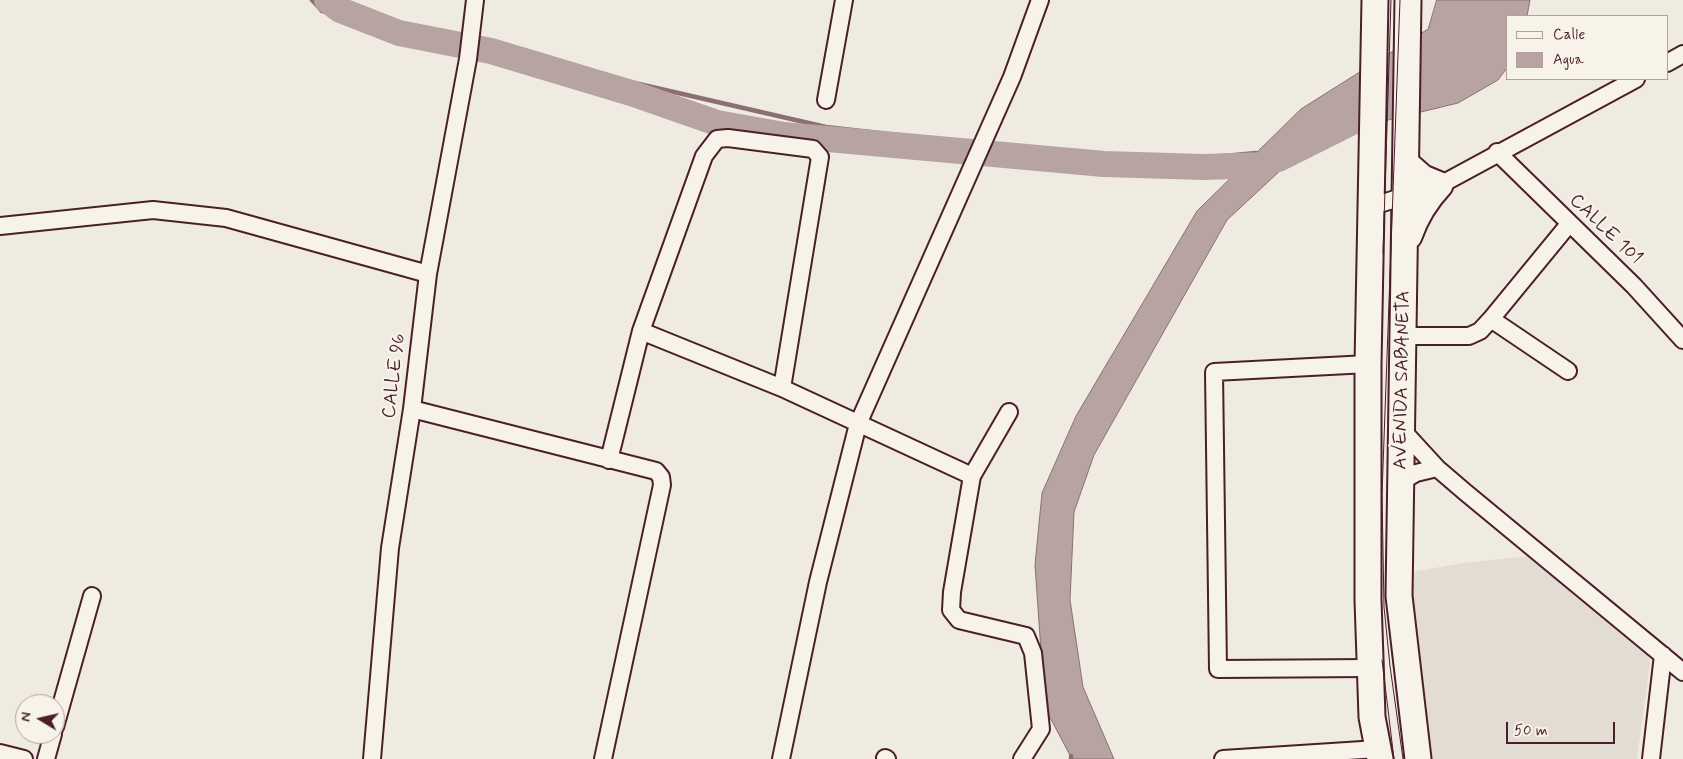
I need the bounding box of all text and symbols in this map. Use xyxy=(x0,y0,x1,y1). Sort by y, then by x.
legend xyxy=(1506,15,1668,80)
text: Calle xyxy=(1553,25,1585,45)
text: Agua xyxy=(1553,50,1584,70)
street label: CALLE 101 xyxy=(1564,190,1646,270)
street label: AVENIDA SABANETA xyxy=(1390,290,1416,470)
street label: CALLE 96 xyxy=(378,332,412,420)
north arrow xyxy=(15,694,65,744)
text: N xyxy=(17,711,36,723)
scale bar xyxy=(1508,712,1617,744)
text: 50 m xyxy=(1514,721,1548,741)

